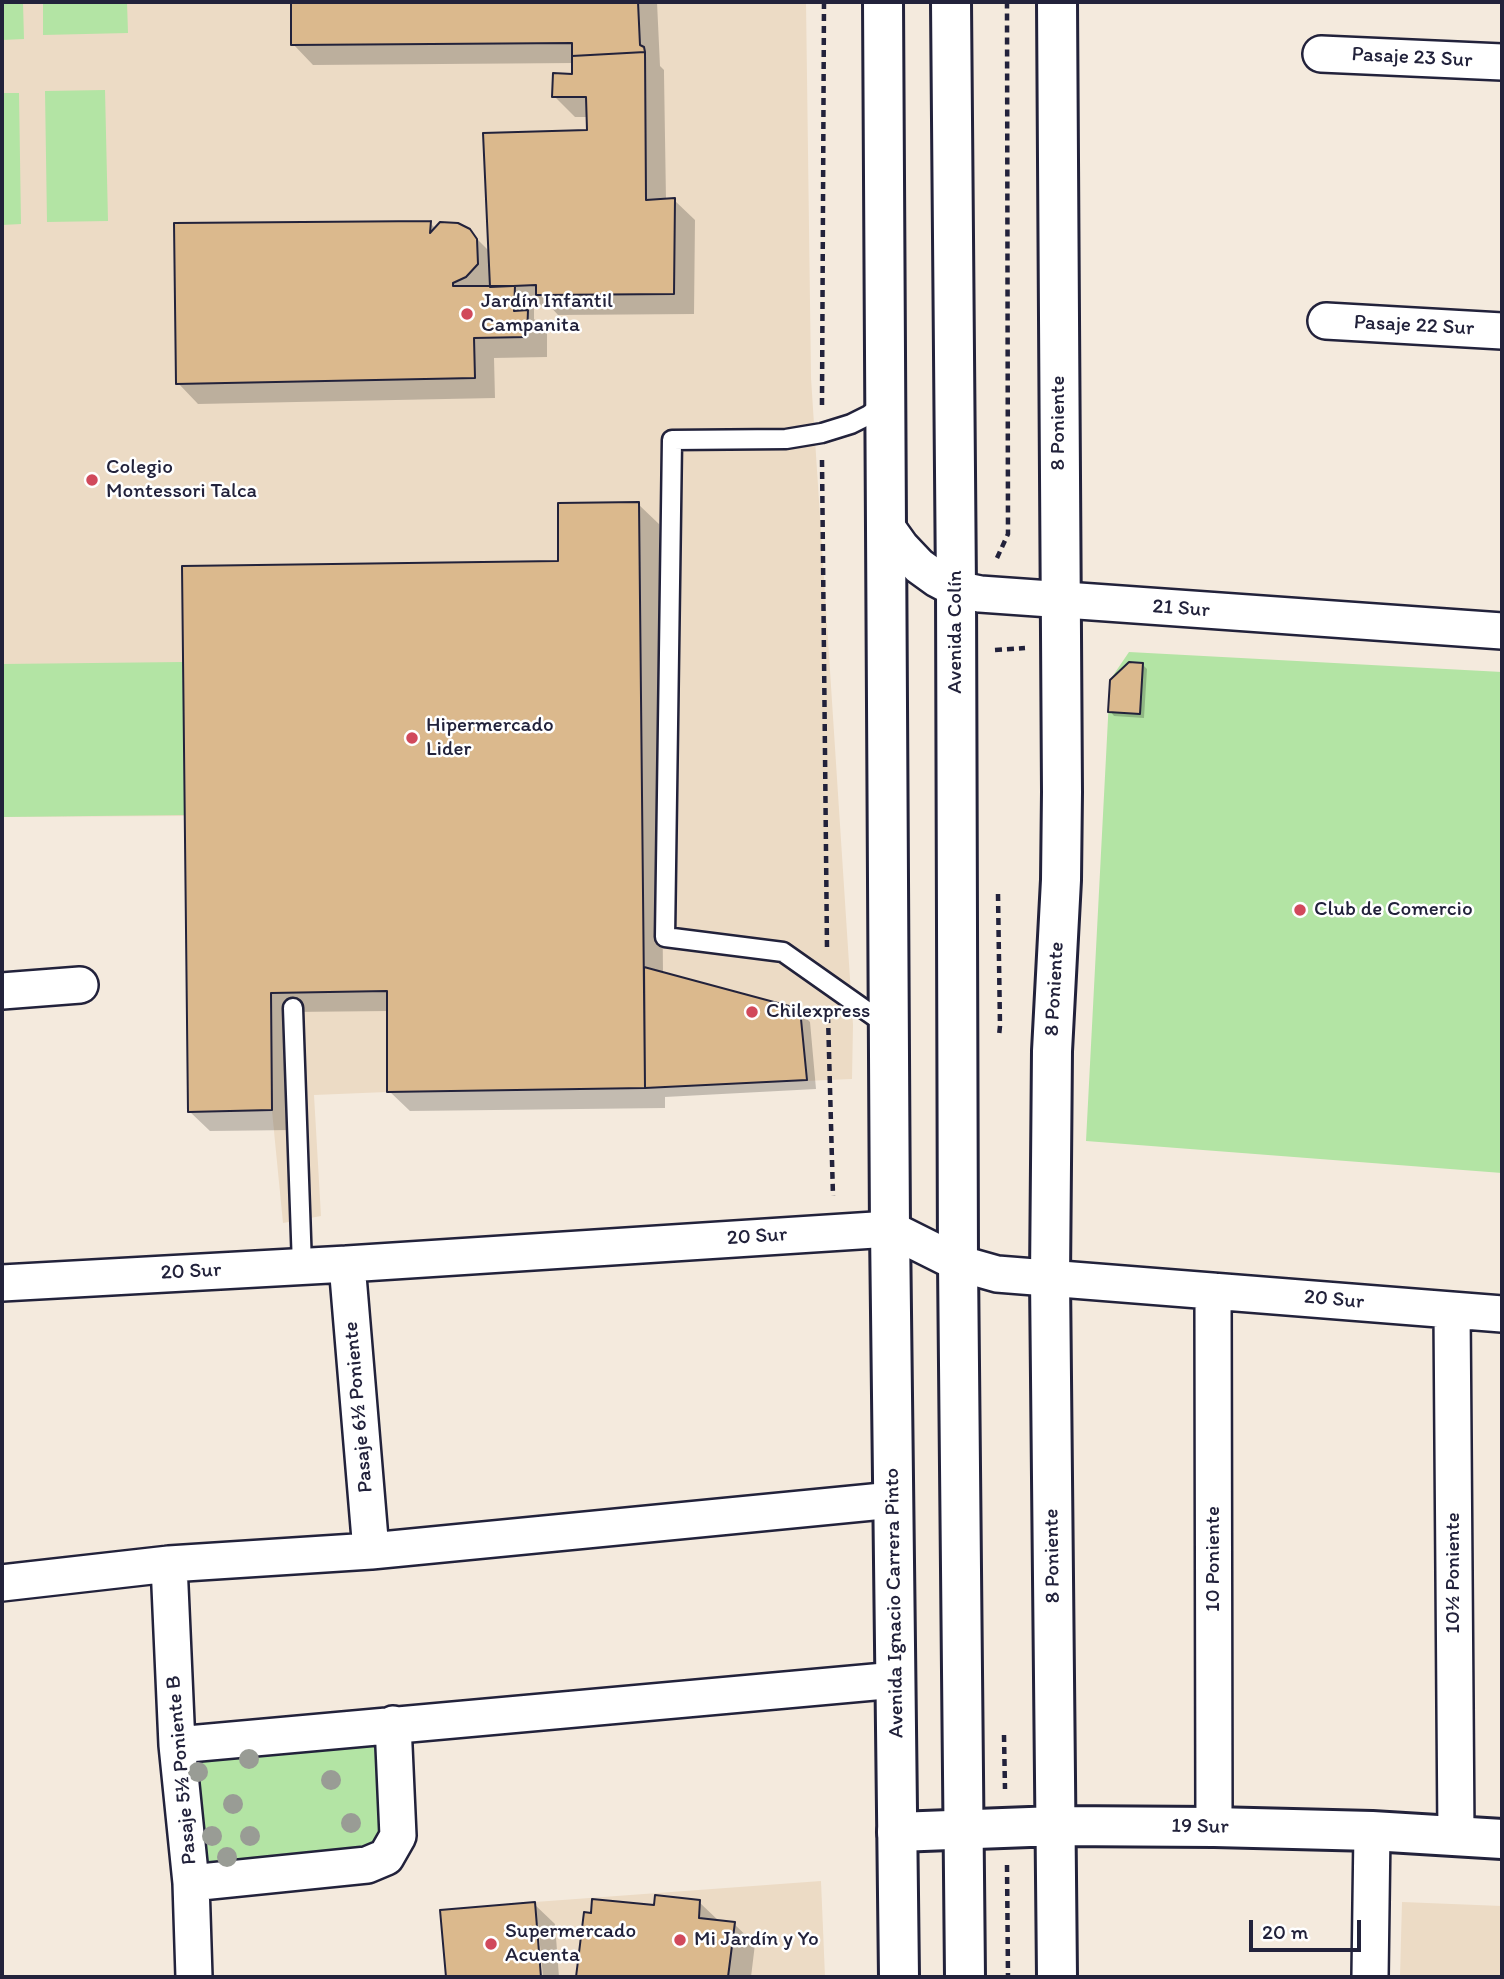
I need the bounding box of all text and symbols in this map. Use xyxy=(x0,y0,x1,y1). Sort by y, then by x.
street label: Pasaje 23 Sur xyxy=(1351,42,1473,74)
place label: Jardín Infantil Campanita xyxy=(481,289,613,339)
marker: Jardín Infantil Campanita xyxy=(459,306,475,322)
street label: Pasaje 22 Sur xyxy=(1353,310,1475,342)
street label: 8 Poniente xyxy=(1046,376,1072,470)
place label: Colegio Montessori Talca xyxy=(106,455,257,505)
marker: Colegio Montessori Talca xyxy=(84,472,100,488)
street label: Avenida Colín xyxy=(943,570,969,694)
street label: 21 Sur xyxy=(1152,594,1210,624)
place label: Hipermercado Lider xyxy=(426,713,554,763)
marker: Hipermercado Lider xyxy=(404,730,420,746)
place label: Club de Comercio xyxy=(1314,897,1473,923)
marker: Club de Comercio xyxy=(1292,902,1308,918)
street label: 8 Poniente xyxy=(1040,941,1070,1037)
place label: Chilexpress xyxy=(766,999,870,1025)
marker: Chilexpress xyxy=(744,1004,760,1020)
street label: 20 Sur xyxy=(726,1222,788,1252)
street label: 20 Sur xyxy=(160,1258,222,1286)
street label: 20 Sur xyxy=(1303,1285,1365,1315)
street label: Pasaje 6½ Poniente xyxy=(339,1320,379,1494)
street label: Avenida Ignacio Carrera Pinto xyxy=(880,1468,910,1738)
street label: 10 Poniente xyxy=(1201,1506,1227,1612)
street label: 8 Poniente xyxy=(1040,1508,1066,1604)
street label: 10½ Poniente xyxy=(1441,1512,1467,1634)
street label: Pasaje 5½ Poniente B xyxy=(161,1674,203,1866)
street label: 19 Sur xyxy=(1171,1814,1229,1840)
scale bar xyxy=(1252,1906,1364,1950)
place label: Supermercado Acuenta xyxy=(505,1919,636,1969)
text: 20 m xyxy=(1262,1919,1308,1944)
place label: Mi Jardín y Yo xyxy=(694,1927,819,1953)
marker: Mi Jardín y Yo xyxy=(672,1932,688,1948)
marker: Supermercado Acuenta xyxy=(483,1936,499,1952)

